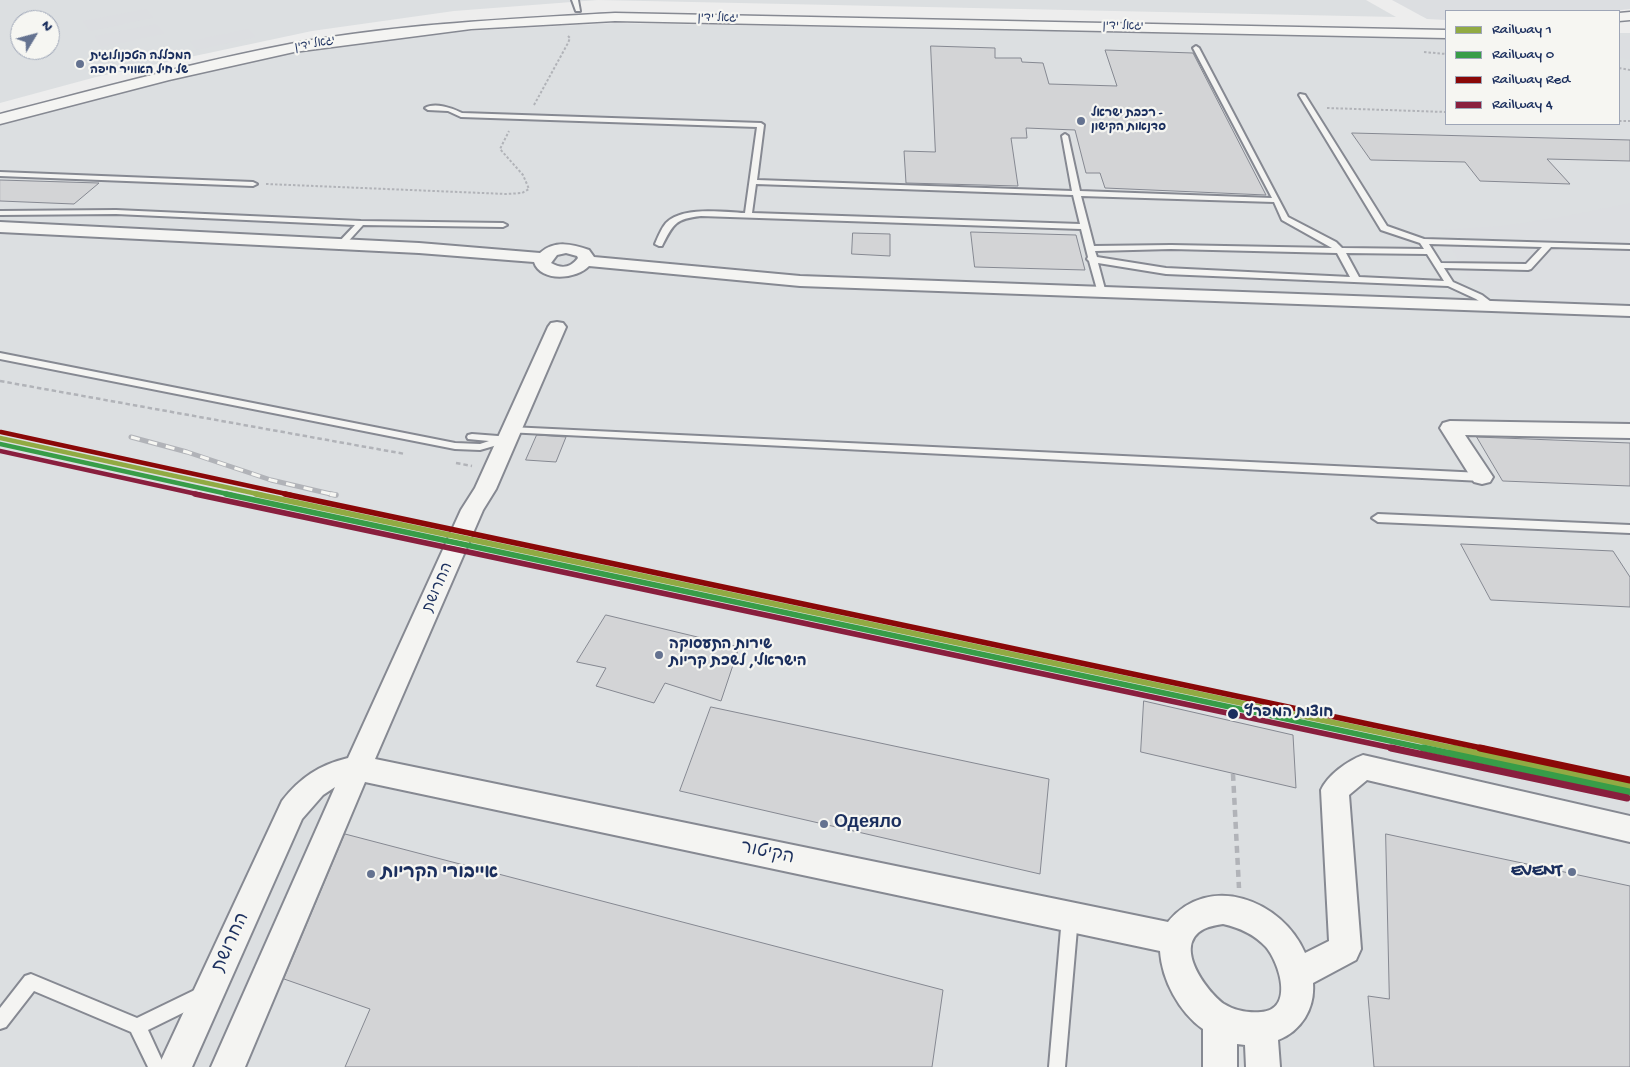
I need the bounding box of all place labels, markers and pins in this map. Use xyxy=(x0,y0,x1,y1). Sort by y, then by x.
place label: המכללה הטכנולוגית של חיל האוויר חיפה xyxy=(90,50,191,78)
marker: המכללה הטכנולוגית של חיל האוויר חיפה xyxy=(74,58,86,70)
place label: רכבת ישראל - סדנאות הקישון xyxy=(1091,107,1166,135)
marker: רכבת ישראל - סדנאות הקישון xyxy=(1075,115,1087,127)
place label: שירות התעסוקה הישראלי, לשכת קריות xyxy=(669,637,807,672)
marker: שירות התעסוקה הישראלי, לשכת קריות xyxy=(653,649,665,661)
place label: חוצות המפרץ xyxy=(1244,705,1333,723)
marker: חוצות המפרץ xyxy=(1226,707,1240,721)
place label: Одеяло xyxy=(834,813,902,835)
marker: Одеяло xyxy=(818,818,830,830)
place label: EVENT xyxy=(1511,861,1562,883)
place label: אייבורי הקריות xyxy=(381,863,498,885)
marker: EVENT xyxy=(1566,866,1578,878)
marker: אייבורי הקריות xyxy=(365,868,377,880)

